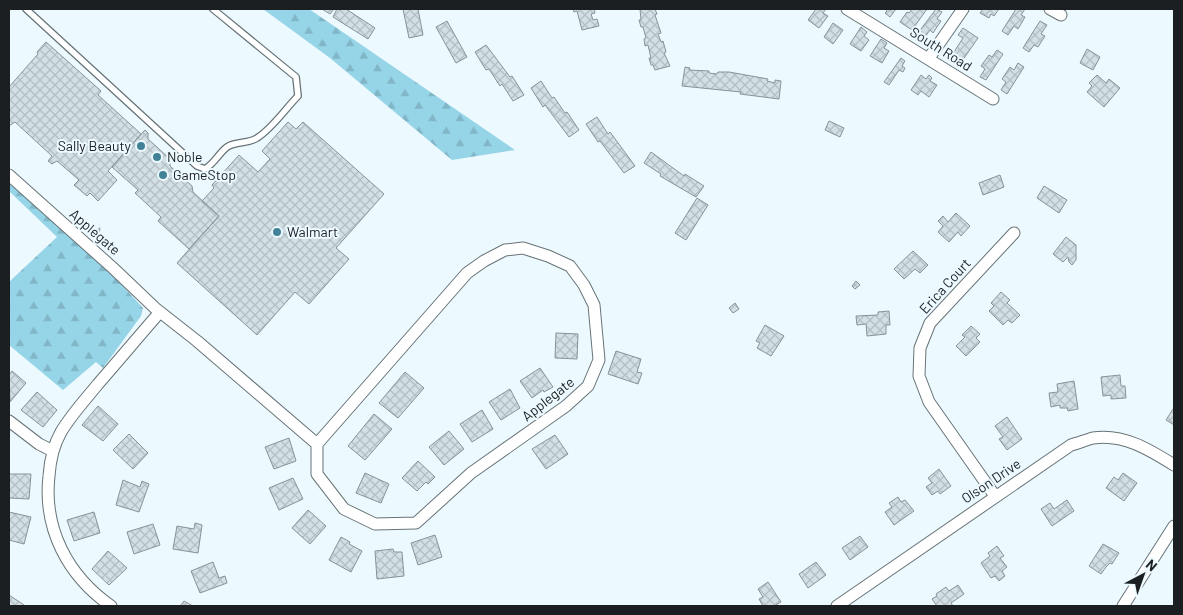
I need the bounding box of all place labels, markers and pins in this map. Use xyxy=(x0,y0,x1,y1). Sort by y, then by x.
place label: Sally Beauty xyxy=(58,137,132,154)
marker: Sally Beauty xyxy=(135,140,147,152)
place label: Noble xyxy=(167,148,202,165)
marker: Noble xyxy=(151,151,163,163)
place label: GameStop xyxy=(173,166,236,183)
marker: GameStop xyxy=(157,169,169,181)
place label: Walmart xyxy=(287,223,338,240)
marker: Walmart xyxy=(271,226,283,238)

